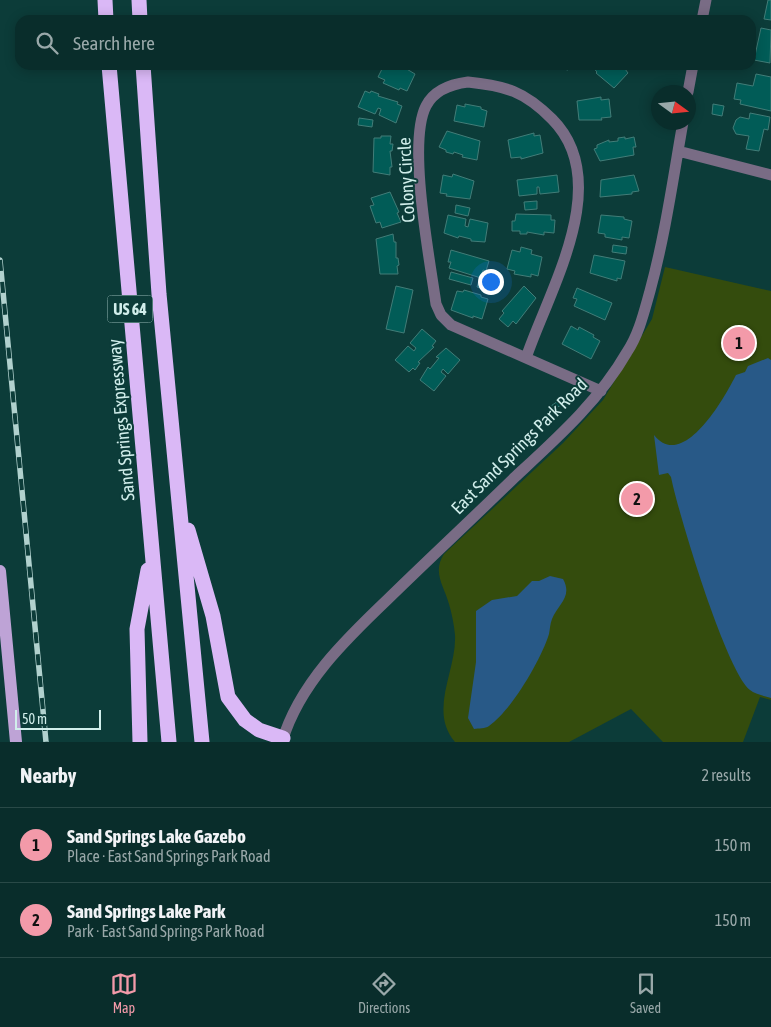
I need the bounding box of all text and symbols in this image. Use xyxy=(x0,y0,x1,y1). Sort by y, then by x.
search box xyxy=(15,15,756,70)
icon: search xyxy=(33,29,61,57)
text: Search here xyxy=(73,32,155,54)
north arrow xyxy=(651,85,696,130)
street label: Colony Circle xyxy=(393,137,419,223)
your location xyxy=(478,269,504,295)
road number: US 64 xyxy=(108,296,152,322)
pin: 1 xyxy=(723,324,755,362)
street label: Sand Springs Expressway xyxy=(103,338,139,502)
street label: East Sand Springs Park Road xyxy=(447,374,591,518)
pin: 2 xyxy=(621,480,653,518)
scale bar xyxy=(15,707,101,730)
text: 50 m xyxy=(22,711,47,727)
text: Nearby xyxy=(20,763,76,787)
text: 2 results xyxy=(701,766,751,784)
text: Sand Springs Lake Gazebo xyxy=(67,825,246,847)
text: 1 xyxy=(32,836,40,854)
text: 150 m xyxy=(715,836,751,854)
text: Place · East Sand Springs Park Road xyxy=(67,847,271,865)
text: Sand Springs Lake Park xyxy=(67,900,225,922)
text: 2 xyxy=(32,911,40,929)
text: 150 m xyxy=(715,911,751,929)
text: Park · East Sand Springs Park Road xyxy=(67,922,265,940)
tab: Map xyxy=(110,970,138,1016)
tab: Directions xyxy=(358,970,410,1016)
tab: Saved xyxy=(630,970,661,1016)

